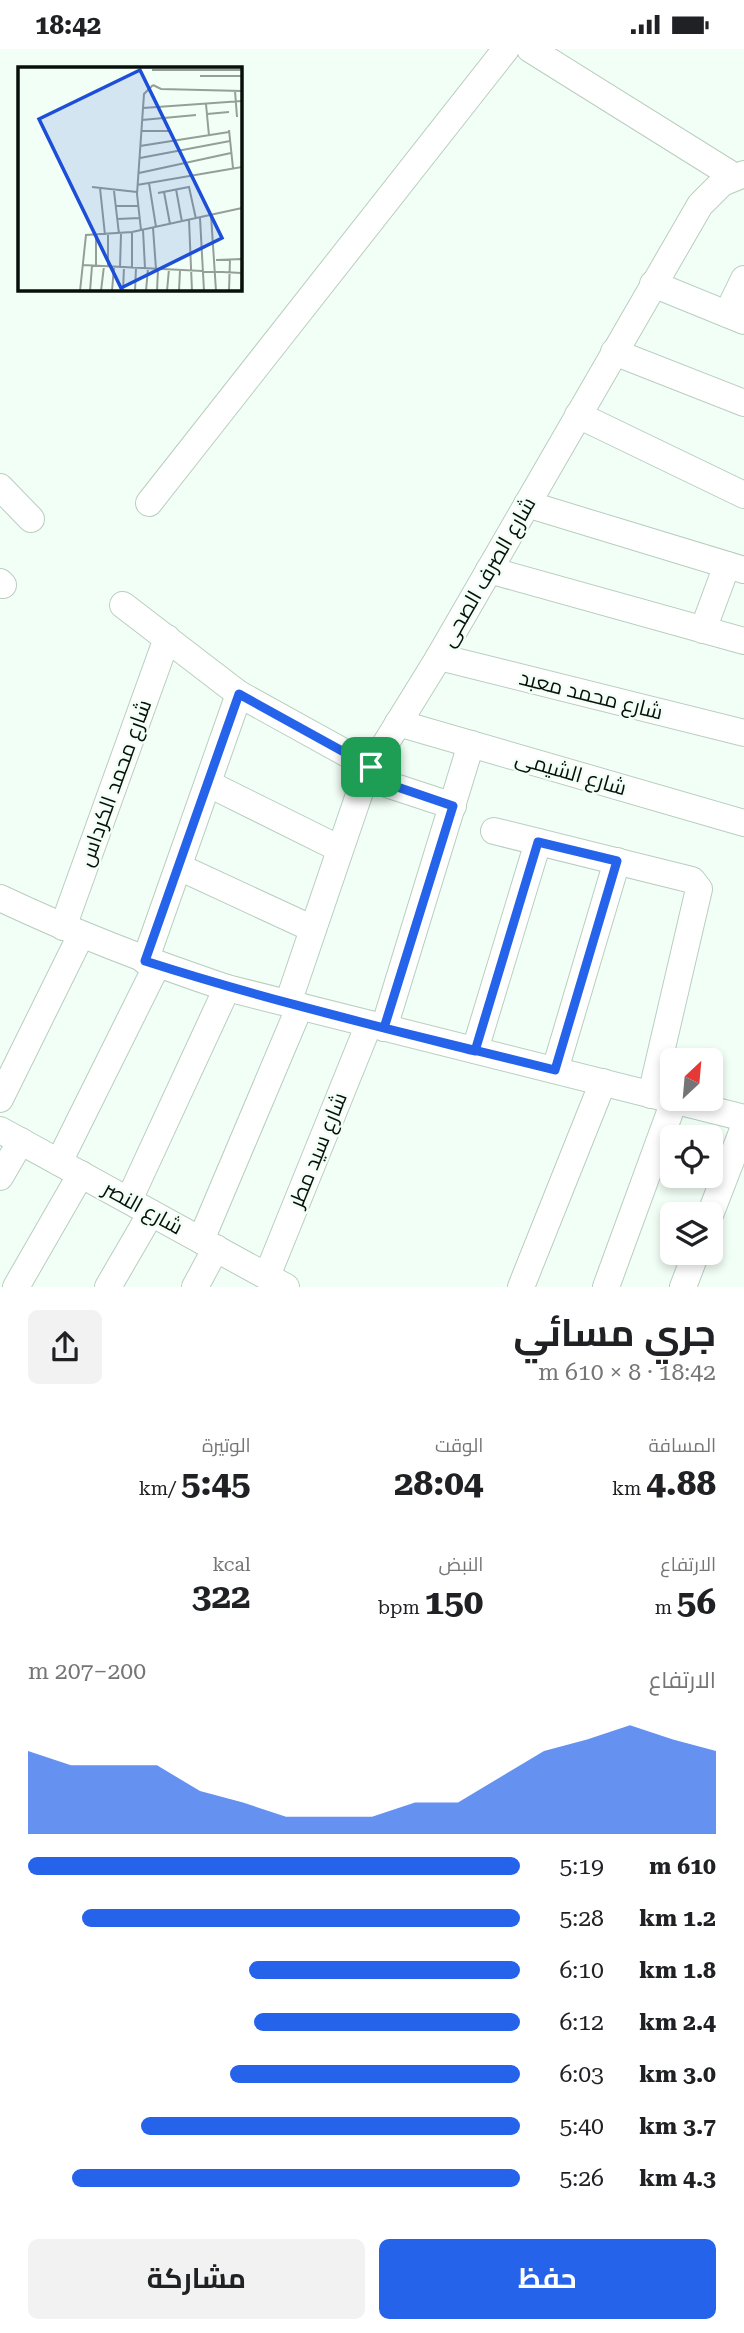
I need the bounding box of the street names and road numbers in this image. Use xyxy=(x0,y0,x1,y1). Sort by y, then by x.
street label: شارع الصرف الصحى xyxy=(435,493,542,652)
street label: شارع محمد معبد xyxy=(516,666,665,726)
street label: شارع محمد الكرداس xyxy=(74,696,158,870)
street label: شارع الشيمى xyxy=(512,746,629,802)
street label: شارع سيد مطر xyxy=(284,1089,354,1213)
street label: شارع النصر xyxy=(97,1176,187,1241)

